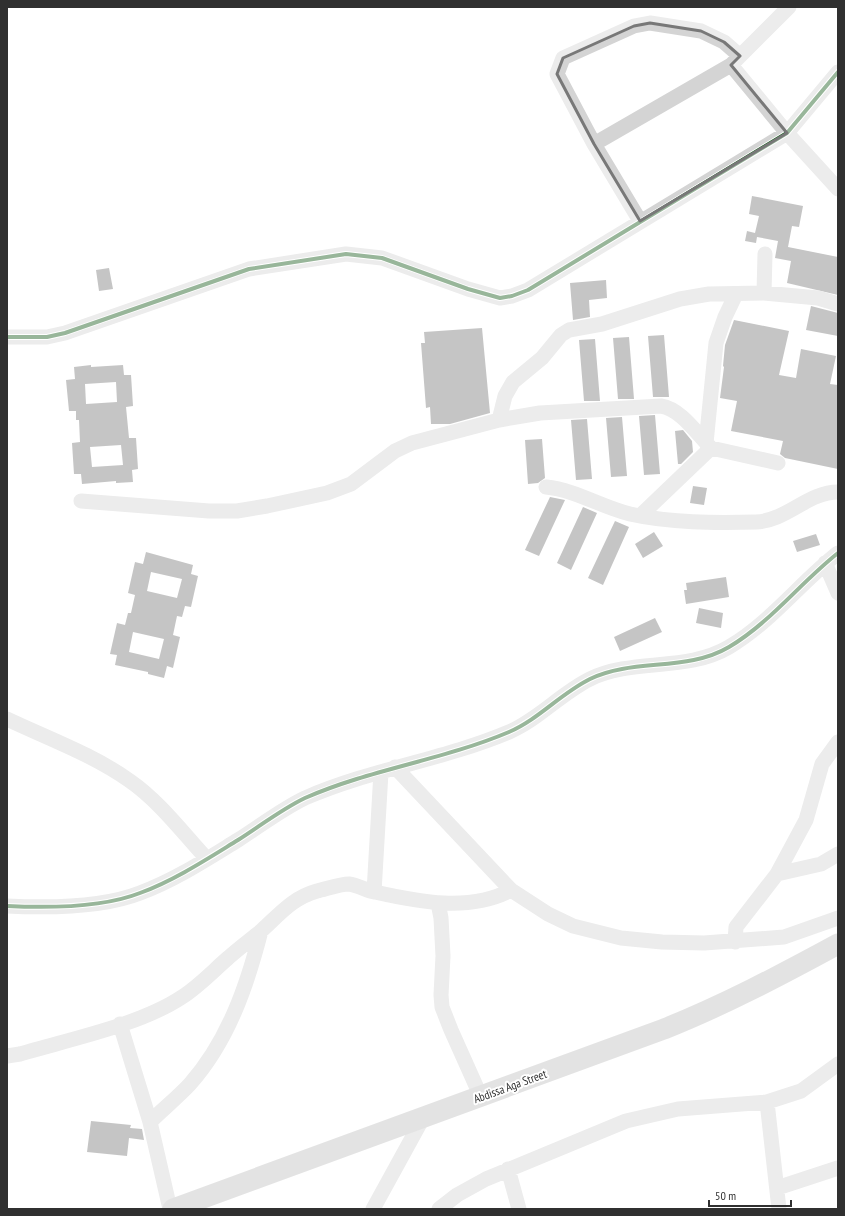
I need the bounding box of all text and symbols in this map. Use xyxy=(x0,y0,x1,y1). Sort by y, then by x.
street label: Abdissa Aga Street xyxy=(471,1066,549,1106)
scale bar xyxy=(709,1182,791,1208)
text: 50 m xyxy=(715,1188,736,1203)

